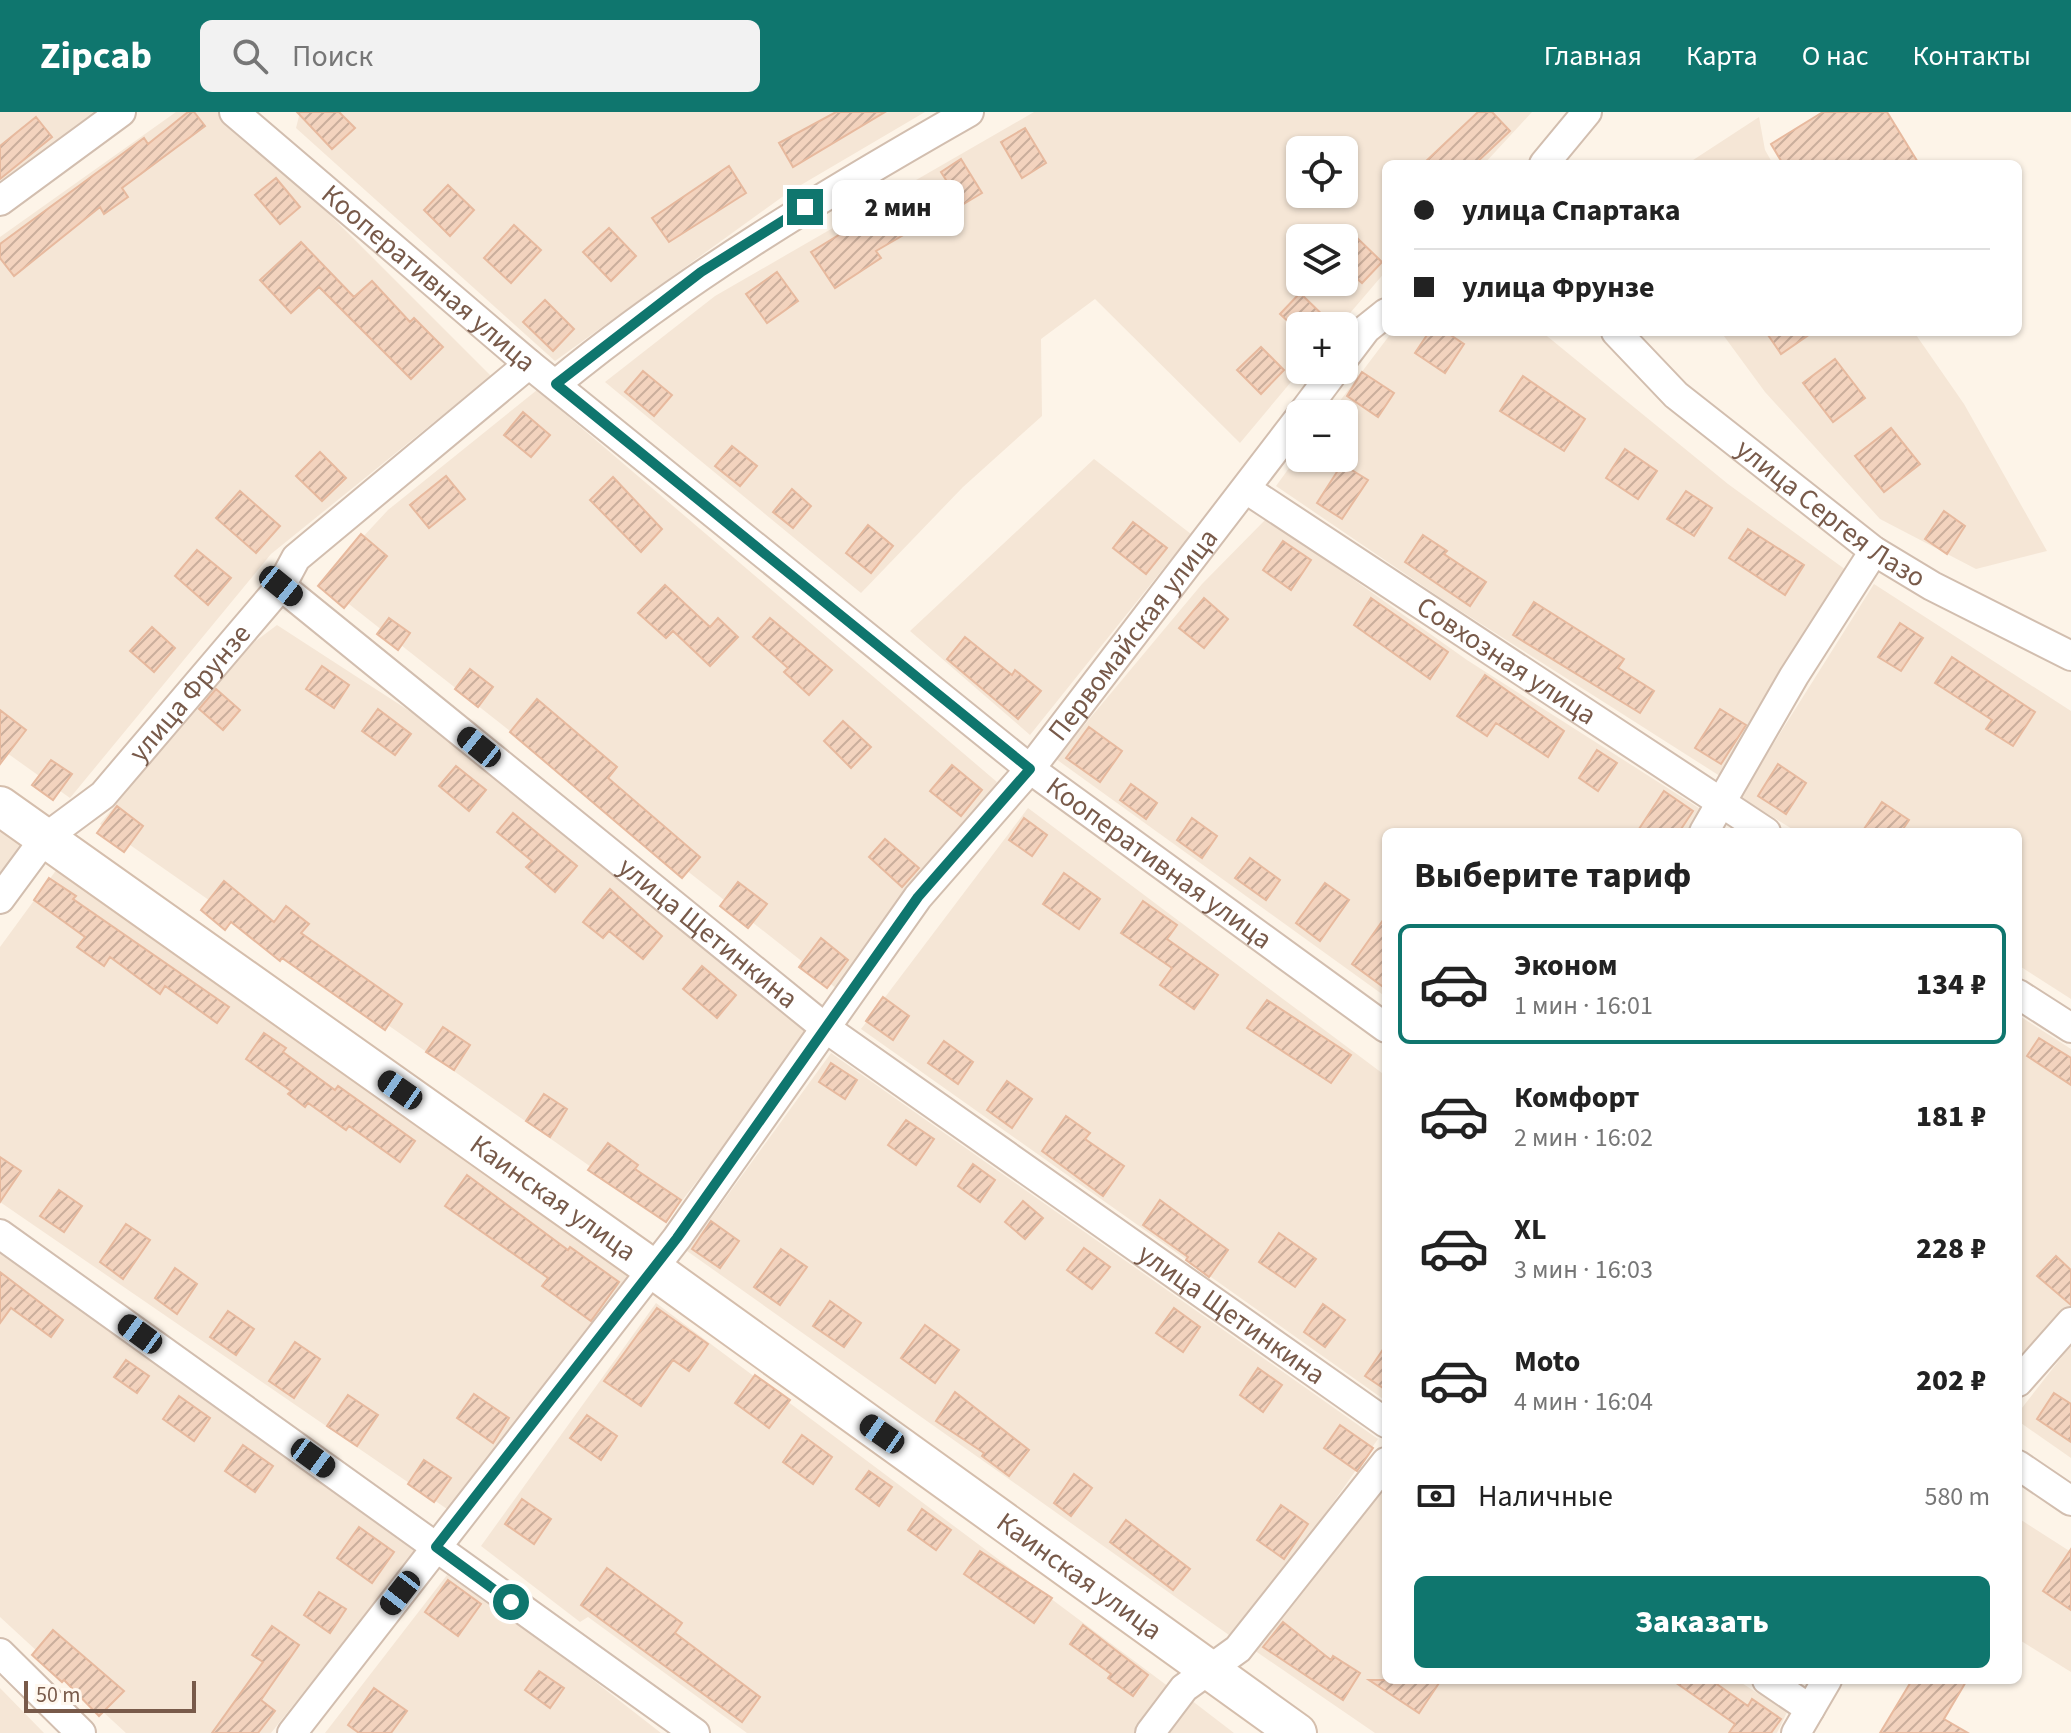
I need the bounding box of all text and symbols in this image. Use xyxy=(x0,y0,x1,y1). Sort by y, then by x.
search box xyxy=(200,20,760,92)
text: Zipcab xyxy=(40,29,152,83)
icon: search xyxy=(228,34,272,78)
text: Поиск xyxy=(292,35,373,78)
text: Главная xyxy=(1544,36,1642,76)
text: Карта xyxy=(1686,36,1758,76)
text: О нас xyxy=(1802,36,1869,76)
text: Контакты xyxy=(1913,36,2031,76)
map controls xyxy=(1286,136,1358,472)
button: locate xyxy=(1286,136,1358,208)
street label: Кооперативная улица xyxy=(313,175,545,381)
callout: 2 мин xyxy=(833,179,965,235)
route end xyxy=(787,189,823,225)
text: 2 мин xyxy=(865,189,931,226)
text: улица Спартака xyxy=(1462,189,1681,232)
button: layers xyxy=(1286,224,1358,296)
text: улица Фрунзе xyxy=(1462,266,1655,309)
button: + xyxy=(1286,312,1358,384)
button: − xyxy=(1286,400,1358,472)
street label: улица Сергея Лазо xyxy=(1727,429,1933,598)
street label: Первомайская улица xyxy=(1038,520,1228,749)
car xyxy=(255,562,307,610)
street label: Совхозная улица xyxy=(1409,587,1604,735)
street label: улица Фрунзе xyxy=(119,615,260,771)
car xyxy=(453,723,505,771)
street label: Кооперативная улица xyxy=(1038,767,1281,959)
street label: улица Щетинкина xyxy=(609,847,807,1018)
text: Выберите тариф xyxy=(1414,850,1691,901)
text: Эконом xyxy=(1514,944,1618,987)
icon: car xyxy=(1418,948,1490,1020)
text: 134 ₽ xyxy=(1916,963,1986,1006)
text: 1 мин · 16:01 xyxy=(1514,987,1653,1024)
car xyxy=(373,1066,427,1114)
text: Комфорт xyxy=(1514,1076,1640,1119)
icon: car xyxy=(1418,1080,1490,1152)
text: 181 ₽ xyxy=(1916,1095,1986,1138)
text: 2 мин · 16:02 xyxy=(1514,1119,1653,1156)
street label: Каинская улица xyxy=(462,1125,645,1271)
text: XL xyxy=(1514,1208,1547,1251)
icon: car xyxy=(1418,1212,1490,1284)
text: 228 ₽ xyxy=(1916,1227,1986,1270)
street label: улица Щетинкина xyxy=(1129,1234,1334,1394)
text: 3 мин · 16:03 xyxy=(1514,1251,1653,1288)
car xyxy=(114,1310,166,1358)
text: Moto xyxy=(1514,1340,1580,1383)
icon: car xyxy=(1418,1344,1490,1416)
text: 202 ₽ xyxy=(1916,1359,1986,1402)
text: 4 мин · 16:04 xyxy=(1514,1383,1653,1420)
car xyxy=(855,1410,909,1458)
car xyxy=(287,1434,339,1482)
icon: cash xyxy=(1414,1474,1458,1518)
text: Наличные xyxy=(1478,1475,1613,1518)
text: 580 m xyxy=(1924,1478,1990,1515)
street label: Каинская улица xyxy=(988,1503,1171,1650)
car xyxy=(376,1567,424,1619)
button: Заказать xyxy=(1414,1576,1990,1668)
route start xyxy=(493,1584,529,1620)
scale bar xyxy=(24,1677,196,1713)
text: 50 m xyxy=(36,1679,81,1711)

